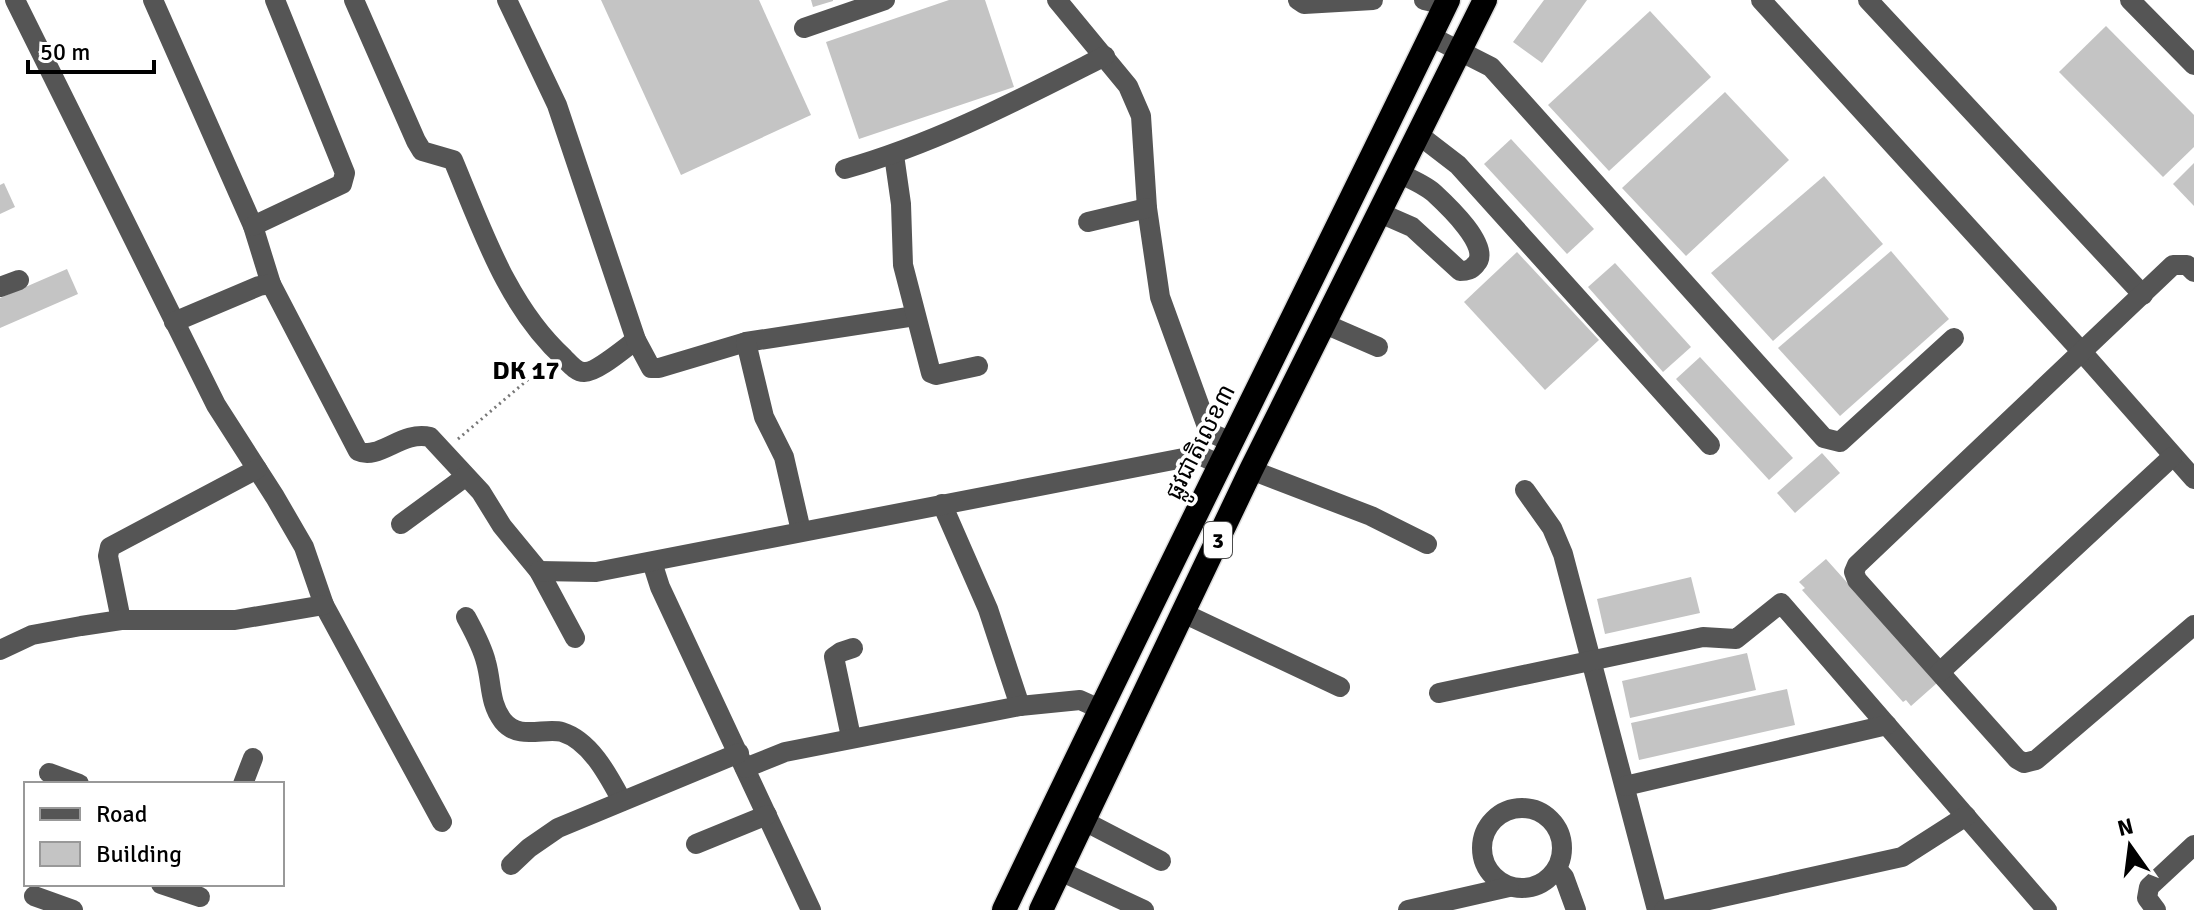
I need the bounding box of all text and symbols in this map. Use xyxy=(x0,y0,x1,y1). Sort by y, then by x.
scale bar xyxy=(28,24,154,74)
text: 50 m xyxy=(40,37,90,67)
district label: DK 17 xyxy=(492,355,560,387)
street label: ផ្លូវជាតិលេខ៣ xyxy=(1158,379,1248,508)
road number: 3 xyxy=(1204,522,1232,558)
legend xyxy=(24,782,284,886)
text: Road xyxy=(96,799,147,829)
north arrow xyxy=(2090,806,2170,886)
text: N xyxy=(2115,812,2136,842)
text: Building xyxy=(96,839,182,869)

